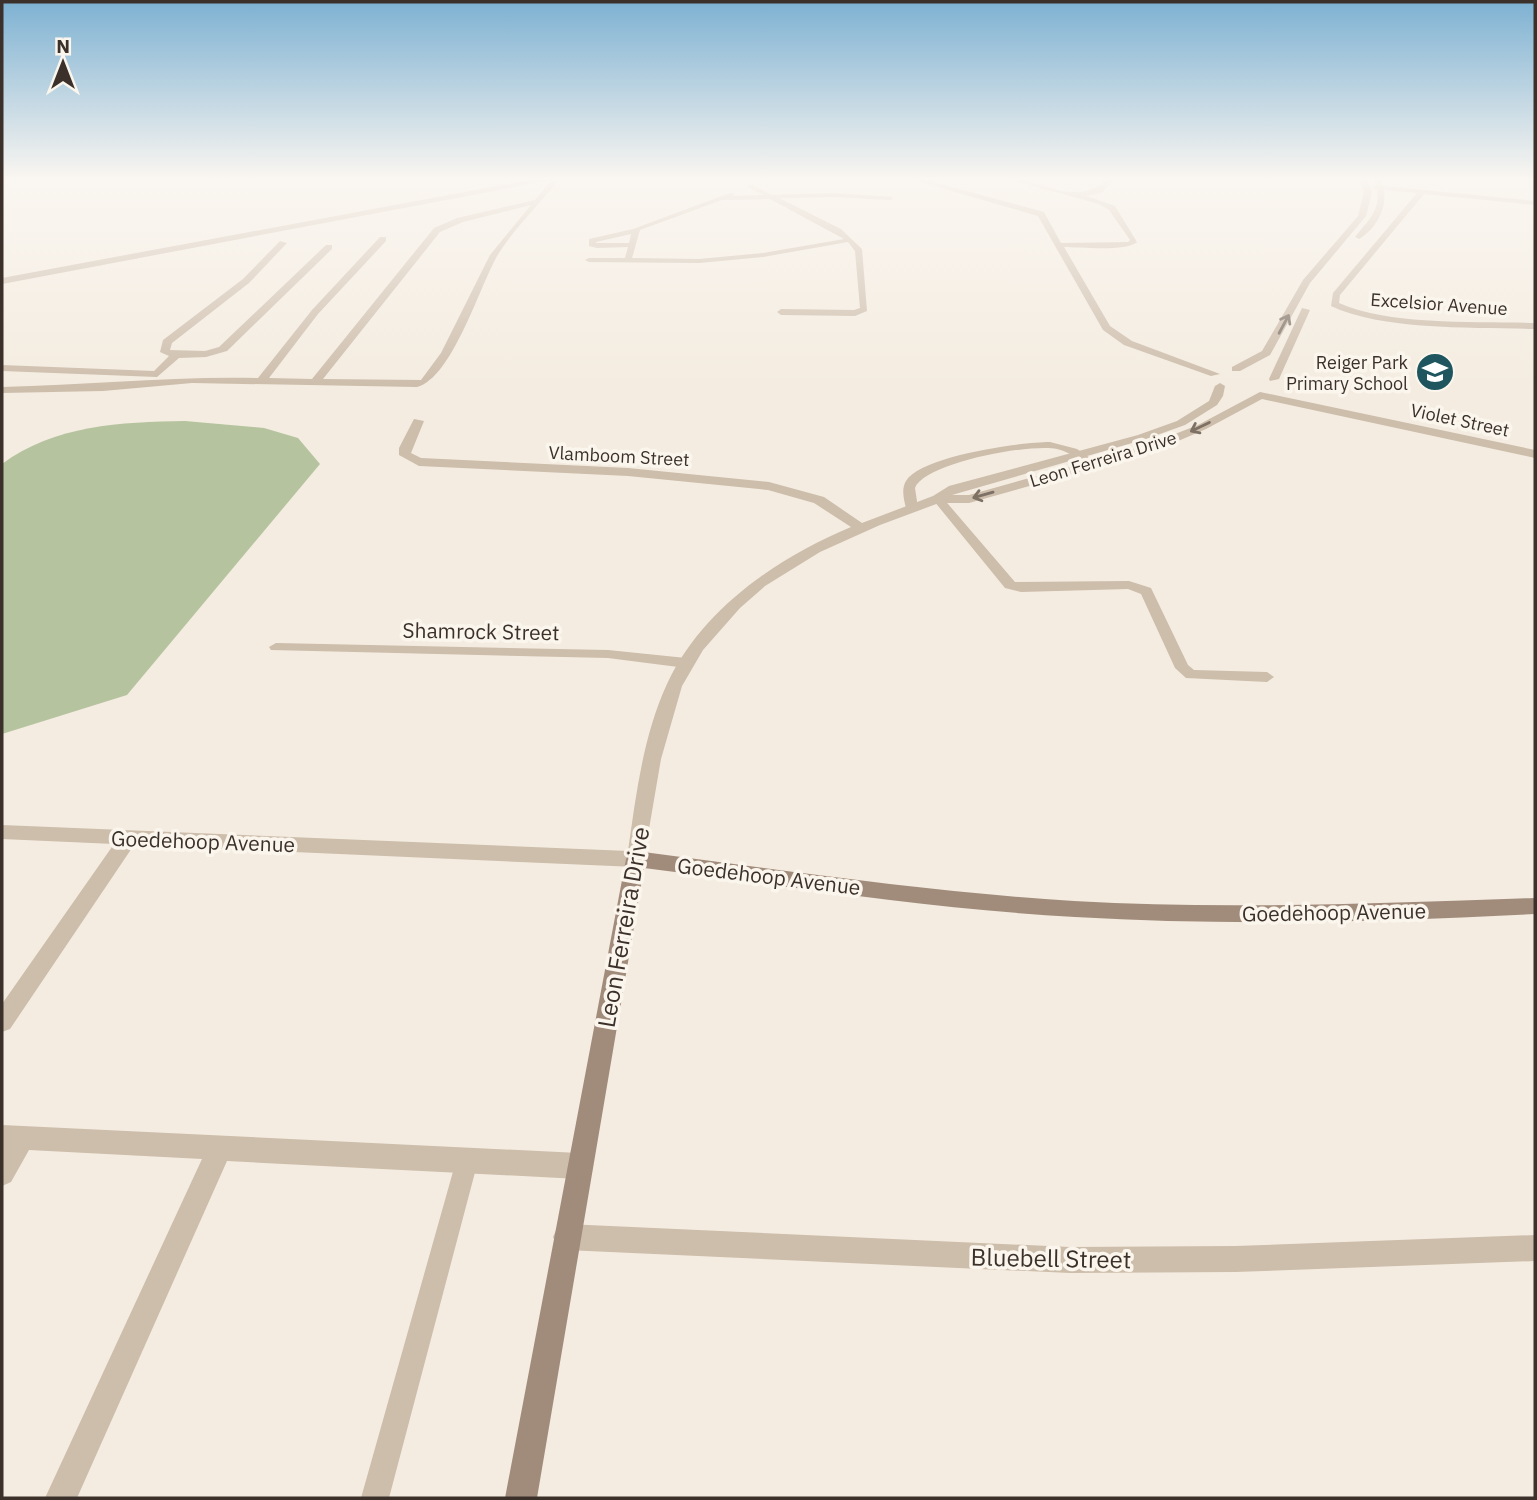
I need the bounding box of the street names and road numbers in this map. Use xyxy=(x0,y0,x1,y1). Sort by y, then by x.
street label: Excelsior Avenue xyxy=(1370,288,1508,320)
street label: Violet Street xyxy=(1409,398,1511,442)
street label: Leon Ferreira Drive xyxy=(1027,426,1179,492)
street label: Vlamboom Street xyxy=(548,441,690,471)
street label: Shamrock Street xyxy=(402,616,560,646)
street label: Goedehoop Avenue xyxy=(110,824,296,858)
street label: Leon Ferreira Drive xyxy=(590,824,656,1030)
street label: Goedehoop Avenue xyxy=(676,851,862,901)
street label: Goedehoop Avenue xyxy=(1242,896,1426,928)
street label: Bluebell Street xyxy=(970,1241,1132,1275)

